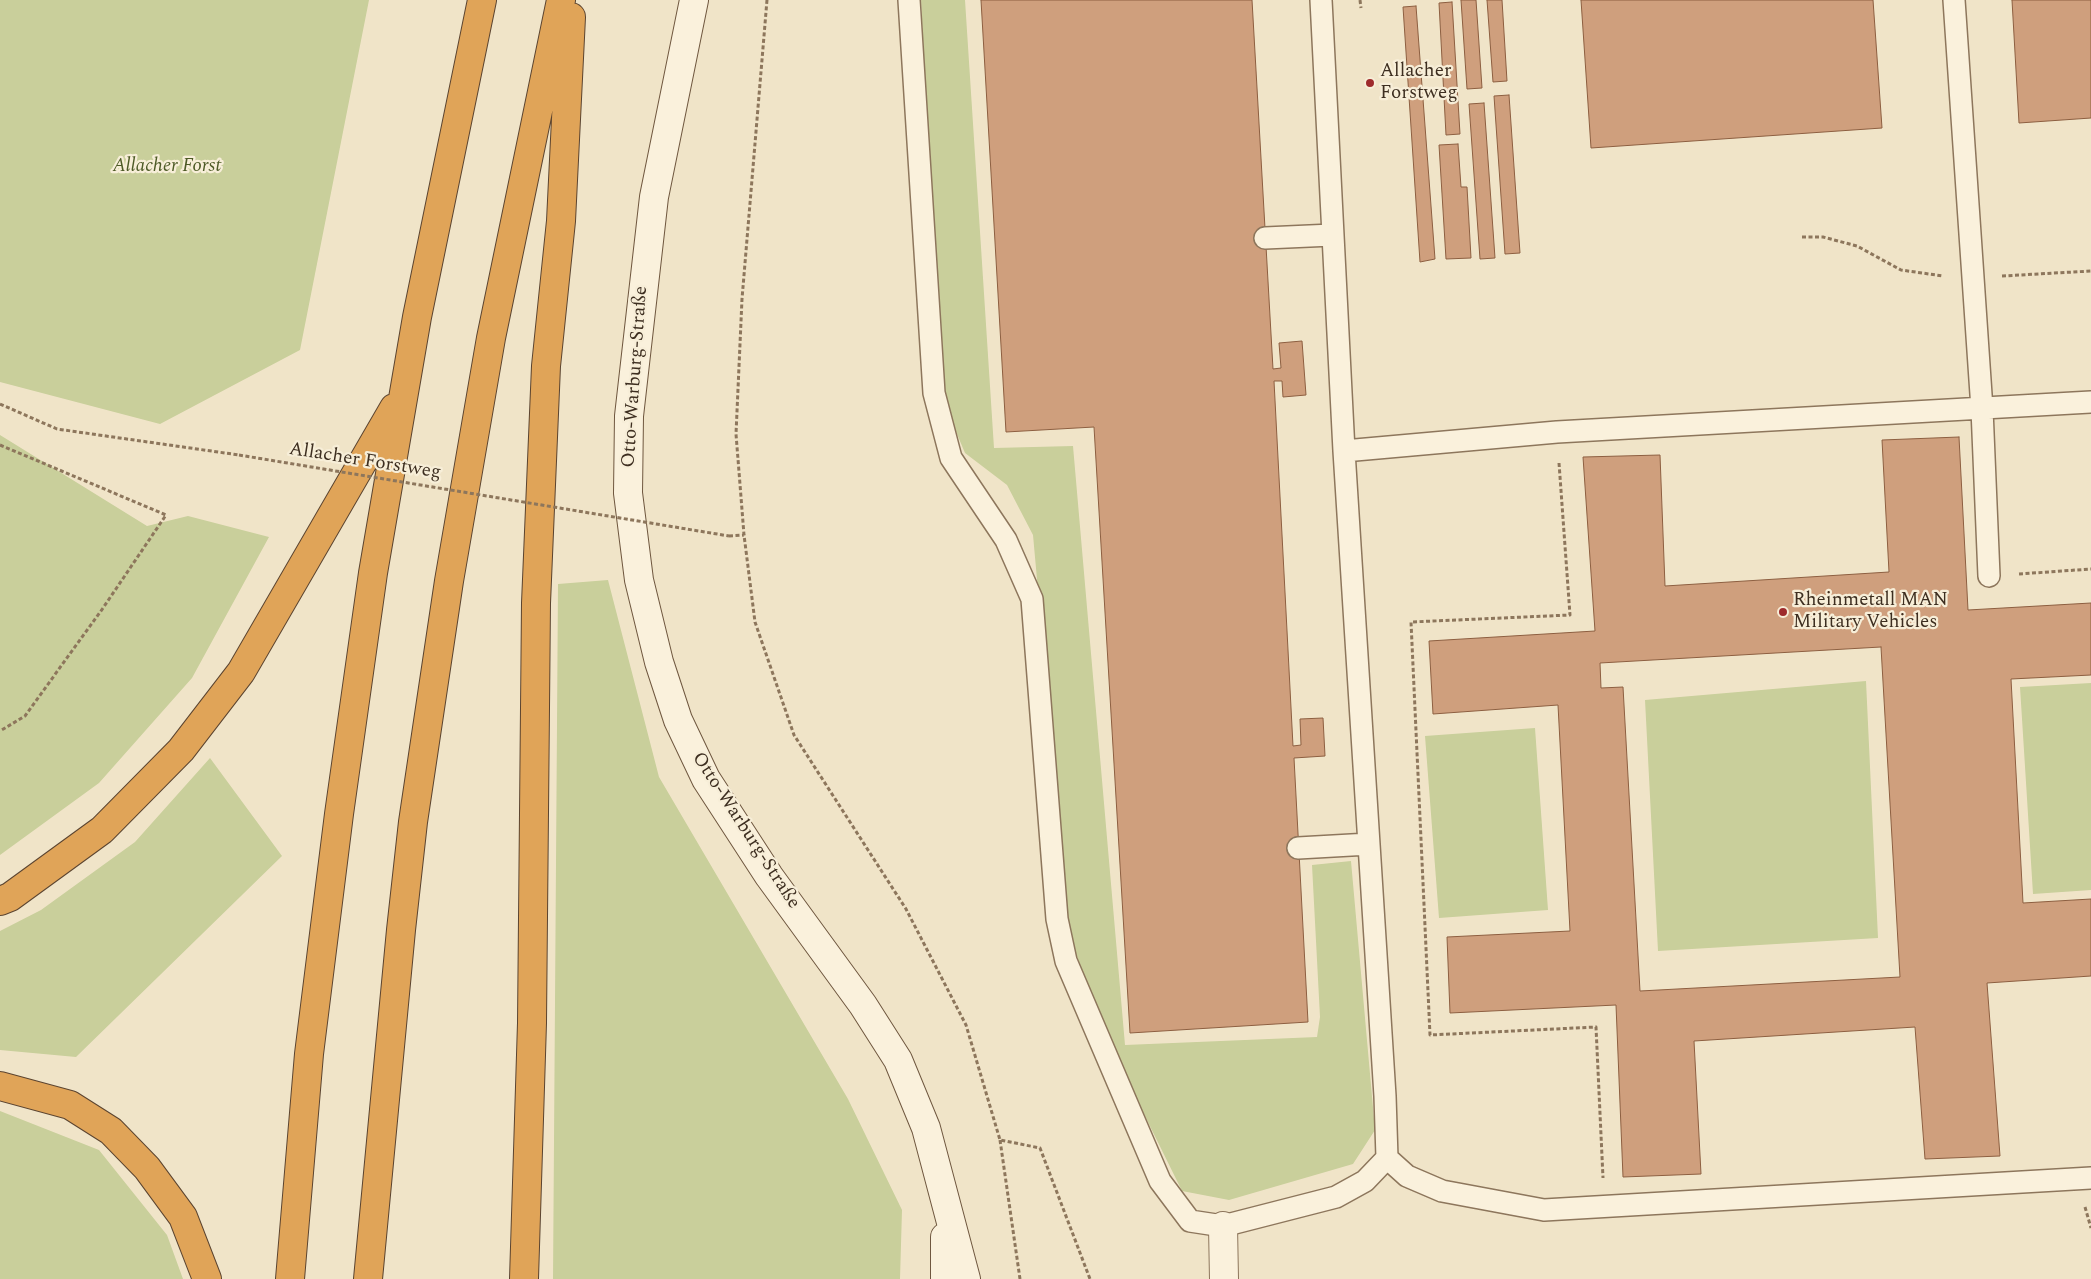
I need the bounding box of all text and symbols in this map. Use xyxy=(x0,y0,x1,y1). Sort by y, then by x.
place label: Allacher Forstweg xyxy=(1380,61,1458,105)
marker: Allacher Forstweg xyxy=(1364,77,1376,89)
park label: Allacher Forst xyxy=(113,156,221,178)
street label: Otto-Warburg-Straße xyxy=(618,285,654,469)
street label: Allacher Forstweg xyxy=(287,439,443,485)
place label: Rheinmetall MAN Military Vehicles xyxy=(1793,590,1948,634)
marker: Rheinmetall MAN Military Vehicles xyxy=(1777,606,1789,618)
street label: Otto-Warburg-Straße xyxy=(686,748,804,914)

